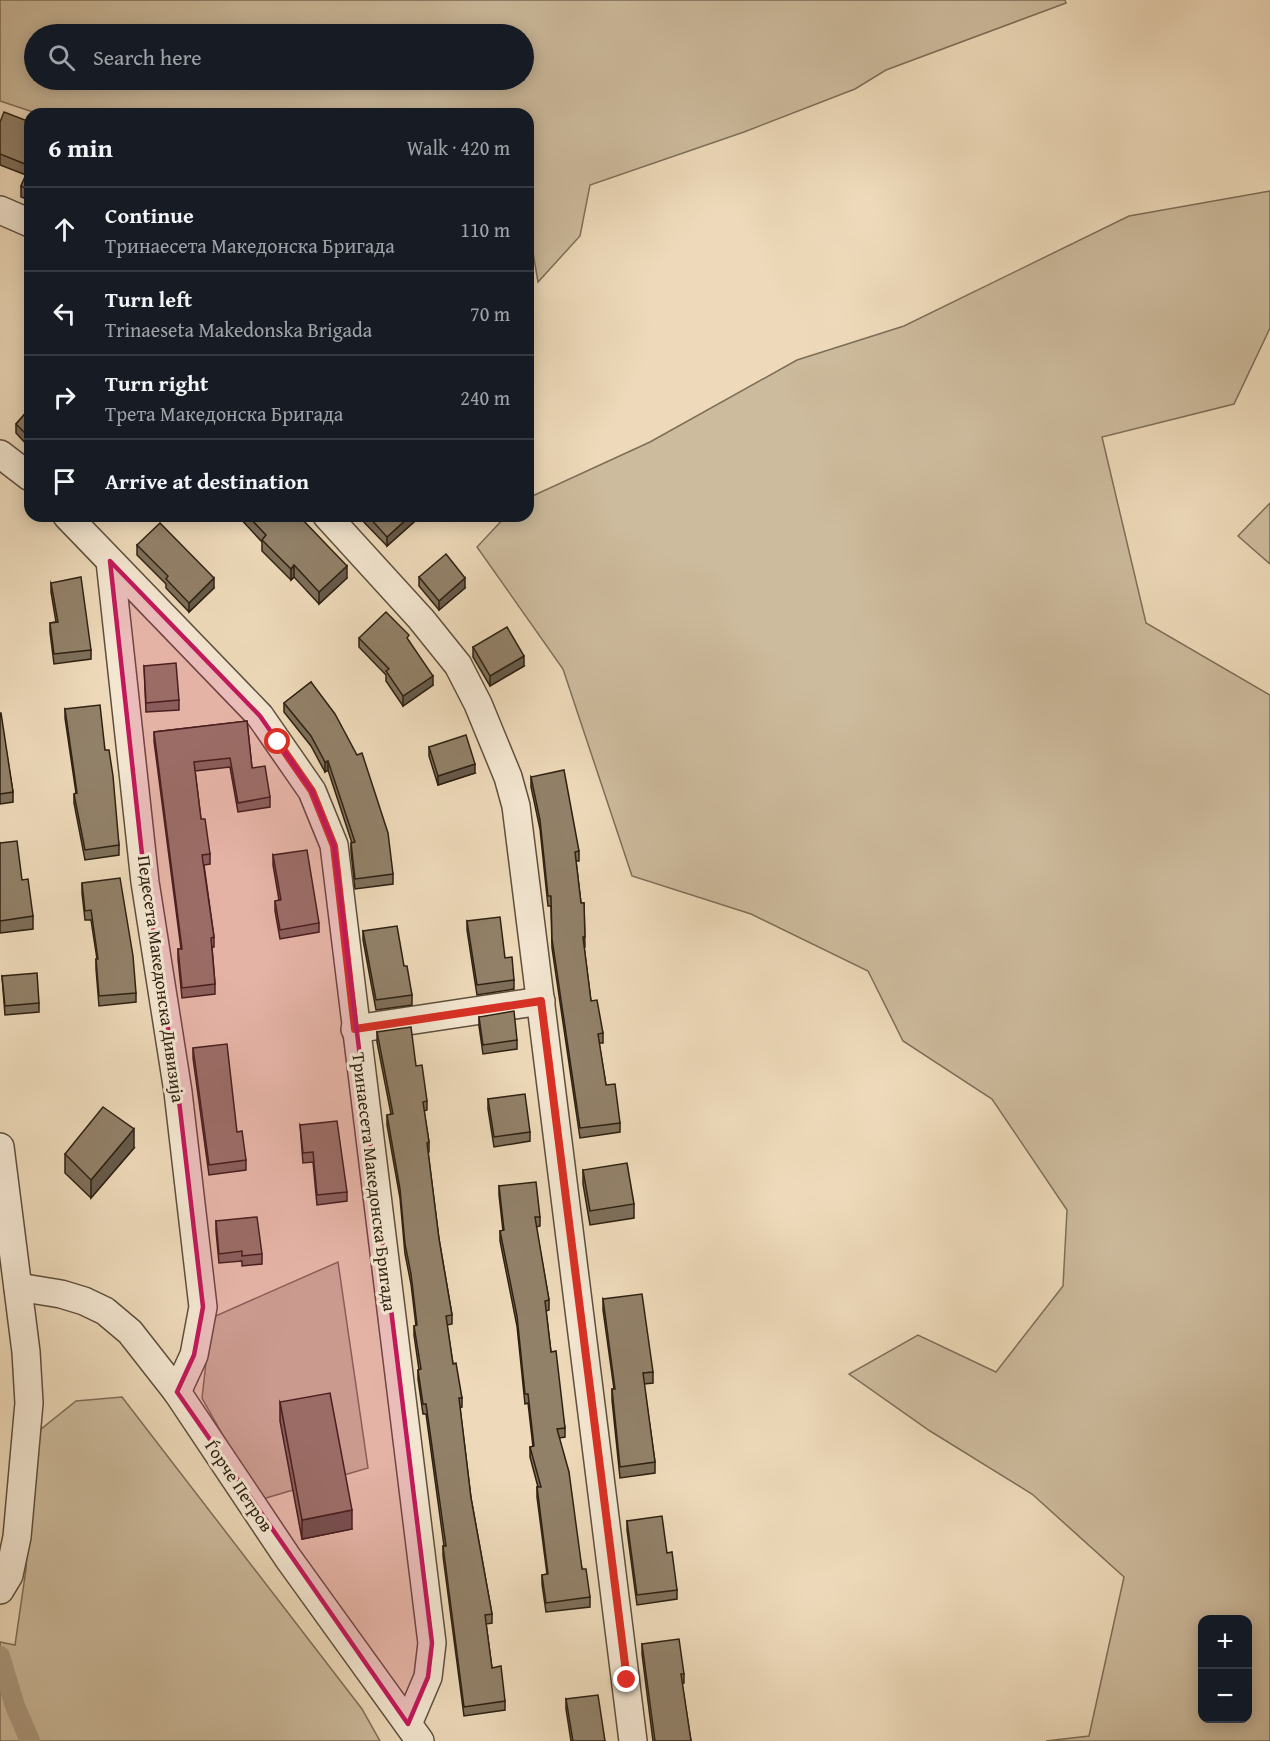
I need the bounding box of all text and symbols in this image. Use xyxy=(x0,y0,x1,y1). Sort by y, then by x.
search box xyxy=(24,24,534,90)
icon: search xyxy=(45,41,78,74)
text: Search here xyxy=(93,41,202,73)
text: 6 min xyxy=(48,128,113,167)
text: Walk · 420 m xyxy=(407,133,510,162)
text: Continue xyxy=(105,199,194,231)
icon: ahead xyxy=(48,213,81,246)
text: 110 m xyxy=(460,215,510,244)
text: Тринаесета Македонска Бригада xyxy=(105,231,395,260)
text: Turn left xyxy=(105,283,192,315)
icon: left xyxy=(48,297,81,330)
text: 70 m xyxy=(470,299,510,328)
text: Trinaeseta Makedonska Brigada xyxy=(105,315,372,344)
text: Turn right xyxy=(105,367,208,399)
icon: right xyxy=(48,381,81,414)
text: 240 m xyxy=(460,383,510,412)
text: Трета Македонска Бригада xyxy=(105,399,343,428)
icon: arrive xyxy=(48,465,81,498)
text: Arrive at destination xyxy=(105,465,309,497)
route start xyxy=(264,728,290,754)
street label: Педесета Македонска Дивизија xyxy=(131,854,192,1105)
street label: Тринаесета Македонска Бригада xyxy=(345,1051,404,1313)
street label: Ѓорче Петров xyxy=(199,1434,280,1537)
map controls xyxy=(1198,1615,1252,1723)
button: + xyxy=(1198,1615,1252,1669)
route end xyxy=(613,1666,639,1692)
button: − xyxy=(1198,1669,1252,1723)

